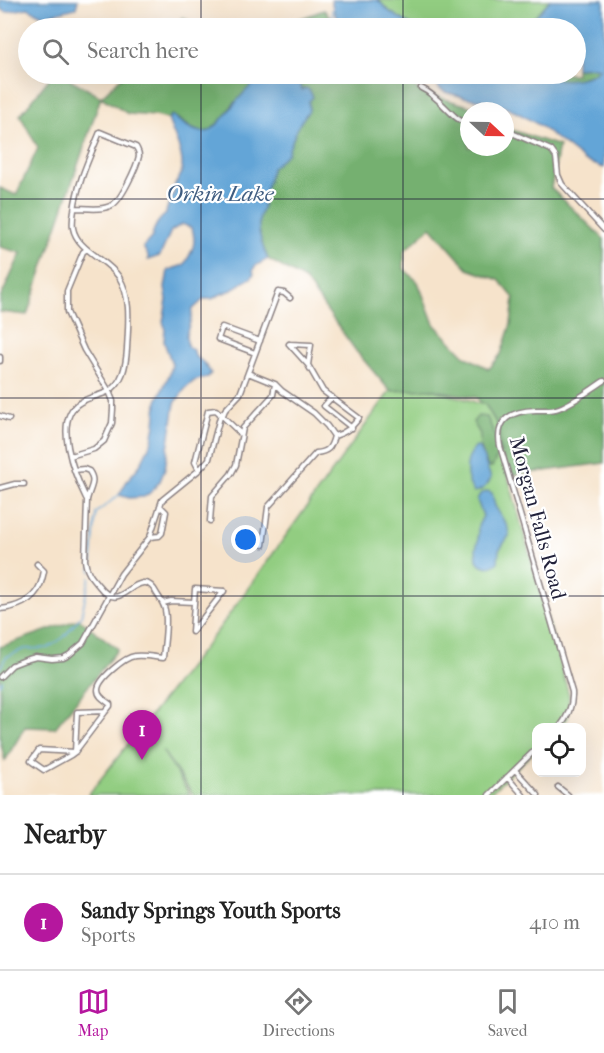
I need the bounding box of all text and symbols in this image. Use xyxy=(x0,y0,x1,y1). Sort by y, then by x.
search box xyxy=(18,18,586,84)
icon: search xyxy=(39,35,72,68)
text: Search here xyxy=(87,38,199,64)
north arrow xyxy=(460,102,514,156)
water label: Orkin Lake xyxy=(166,181,275,207)
street label: Morgan Falls Road xyxy=(505,434,571,603)
your location xyxy=(231,525,260,554)
pin: 1 xyxy=(122,710,162,760)
map controls xyxy=(532,723,586,777)
button: locate xyxy=(532,723,586,777)
text: Nearby xyxy=(24,819,106,850)
text: Sandy Springs Youth Sports xyxy=(81,898,341,924)
text: 1 xyxy=(40,911,47,934)
text: 410 m xyxy=(529,911,580,934)
text: Sports xyxy=(81,924,135,947)
tab: Map xyxy=(77,985,110,1040)
tab: Directions xyxy=(263,985,335,1040)
tab: Saved xyxy=(488,985,527,1040)

